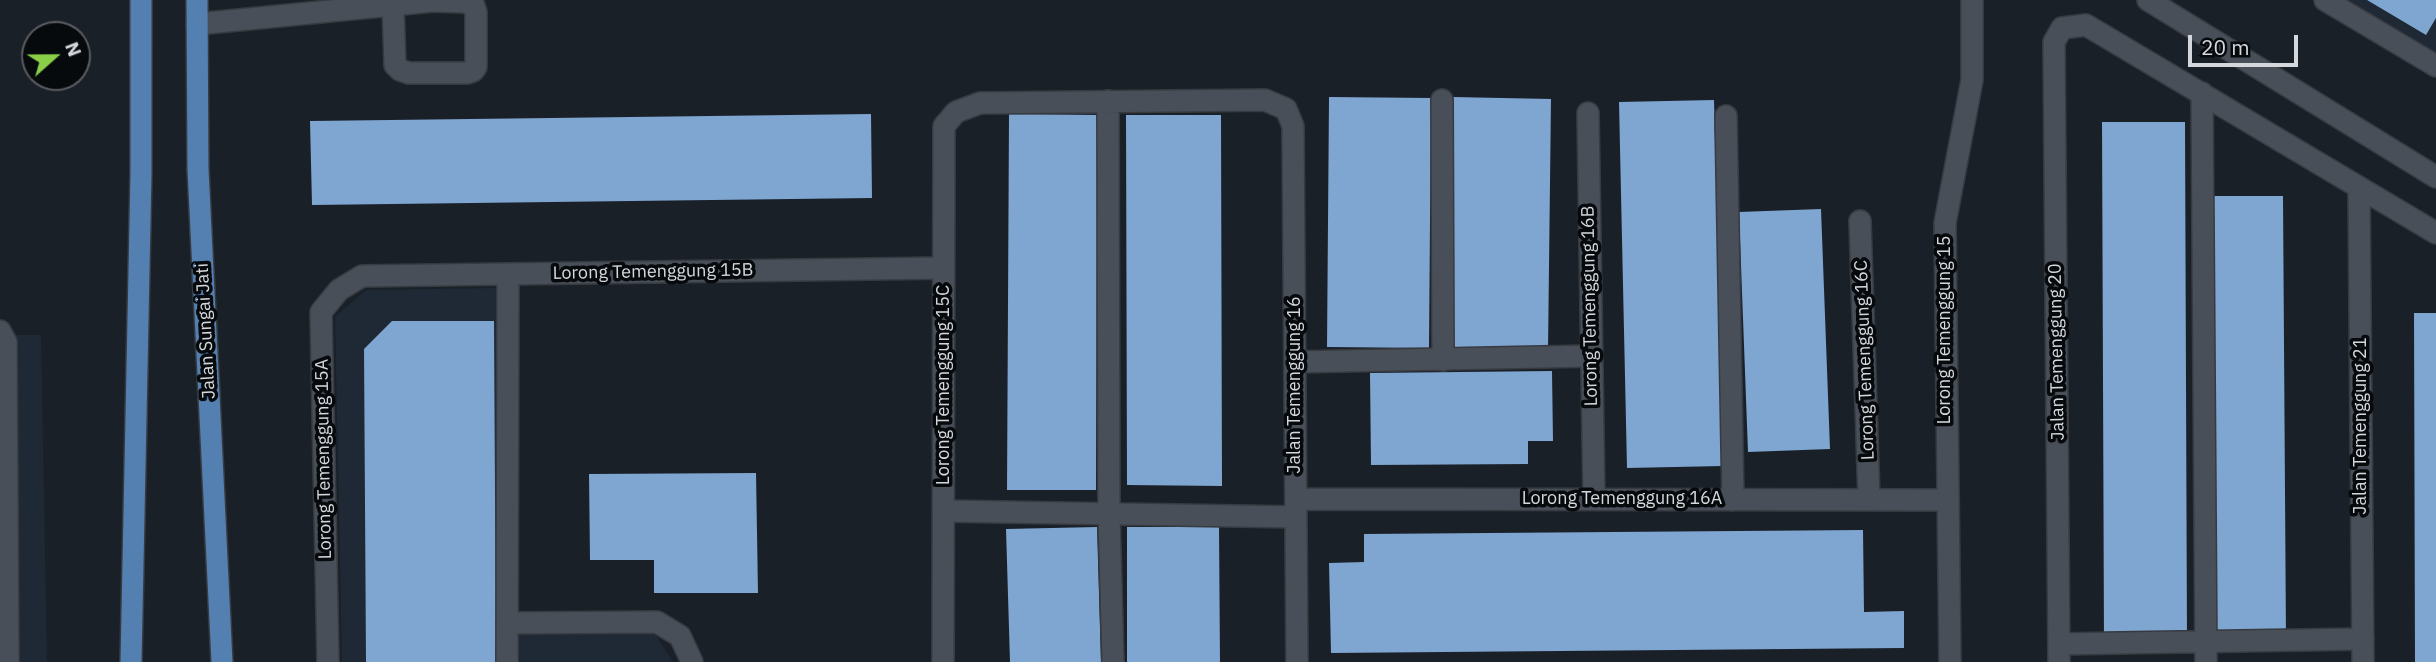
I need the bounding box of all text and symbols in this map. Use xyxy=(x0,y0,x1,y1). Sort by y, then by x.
north arrow xyxy=(21,21,91,91)
scale bar xyxy=(2191,21,2301,65)
text: 20 m xyxy=(2201,33,2250,61)
text: N xyxy=(60,38,87,60)
street label: Lorong Temenggung 16B xyxy=(1577,205,1603,407)
street label: Lorong Temenggung 15 xyxy=(1934,235,1956,425)
street label: Lorong Temenggung 15B xyxy=(552,259,754,285)
street label: Lorong Temenggung 16C xyxy=(1851,260,1879,460)
street label: Jalan Sungai Jati xyxy=(192,262,220,400)
street label: Jalan Temenggung 20 xyxy=(2045,263,2069,441)
street label: Lorong Temenggung 15C xyxy=(933,285,955,485)
street label: Jalan Temenggung 16 xyxy=(1284,296,1306,474)
street label: Jalan Temenggung 21 xyxy=(2350,337,2372,515)
street label: Lorong Temenggung 15A xyxy=(311,359,337,559)
street label: Lorong Temenggung 16A xyxy=(1522,488,1722,510)

